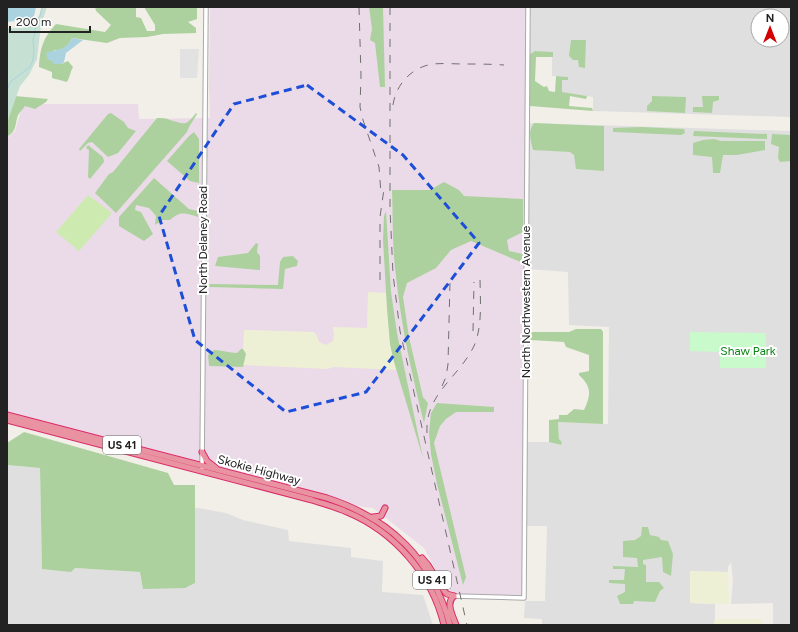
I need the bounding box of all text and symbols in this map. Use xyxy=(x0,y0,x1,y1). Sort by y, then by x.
scale bar xyxy=(10,8,90,34)
north arrow xyxy=(750,8,790,48)
text: N xyxy=(766,12,774,25)
text: 200 m xyxy=(16,15,51,29)
street label: North Delaney Road xyxy=(196,186,210,294)
street label: North Northwestern Avenue xyxy=(519,225,533,378)
park label: Shaw Park xyxy=(720,344,776,358)
road number: US 41 xyxy=(103,436,141,454)
street label: Skokie Highway xyxy=(216,452,303,488)
road number: US 41 xyxy=(413,571,451,589)

